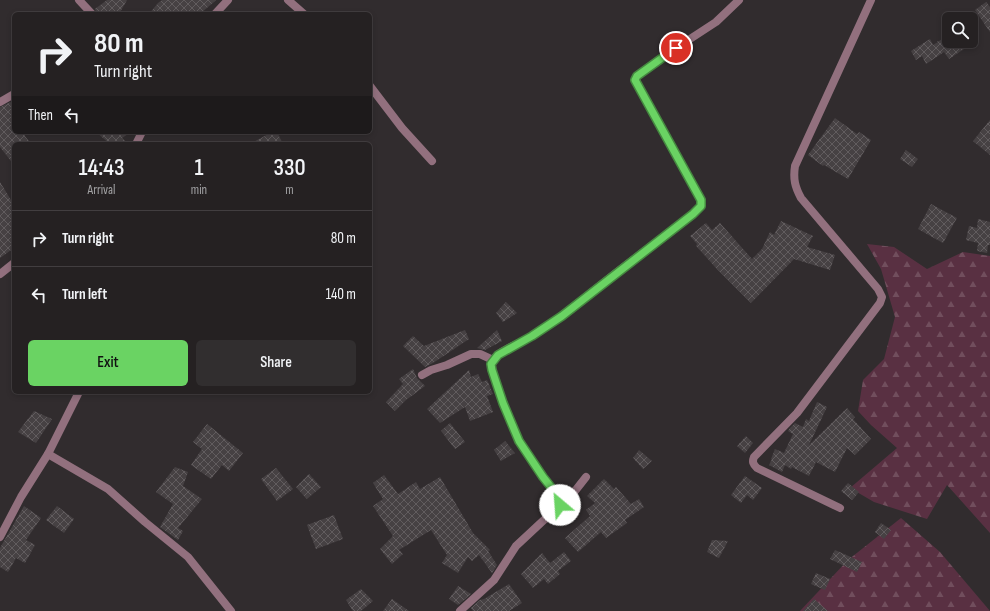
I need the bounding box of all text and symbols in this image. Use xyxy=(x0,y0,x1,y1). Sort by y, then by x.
map controls xyxy=(942,12,978,48)
button: search xyxy=(942,12,978,48)
text: 80 m xyxy=(94,27,143,60)
icon: right xyxy=(28,28,80,80)
pin xyxy=(659,31,693,65)
icon: arrive xyxy=(665,37,687,59)
text: Turn right xyxy=(94,61,152,82)
icon: left xyxy=(61,104,83,126)
text: Then xyxy=(28,106,53,125)
text: 14:43 xyxy=(78,153,124,182)
text: 1 xyxy=(194,153,203,182)
text: 330 xyxy=(274,153,306,182)
text: Arrival xyxy=(87,182,115,198)
text: min xyxy=(191,182,207,198)
text: m xyxy=(285,182,294,198)
icon: right xyxy=(28,228,50,250)
text: Turn right xyxy=(62,229,114,248)
text: 80 m xyxy=(331,229,356,248)
icon: left xyxy=(28,284,50,306)
text: Turn left xyxy=(62,285,107,304)
text: 140 m xyxy=(326,285,356,304)
button: Exit xyxy=(28,340,188,386)
button: Share xyxy=(196,340,356,386)
position arrow xyxy=(539,484,581,526)

